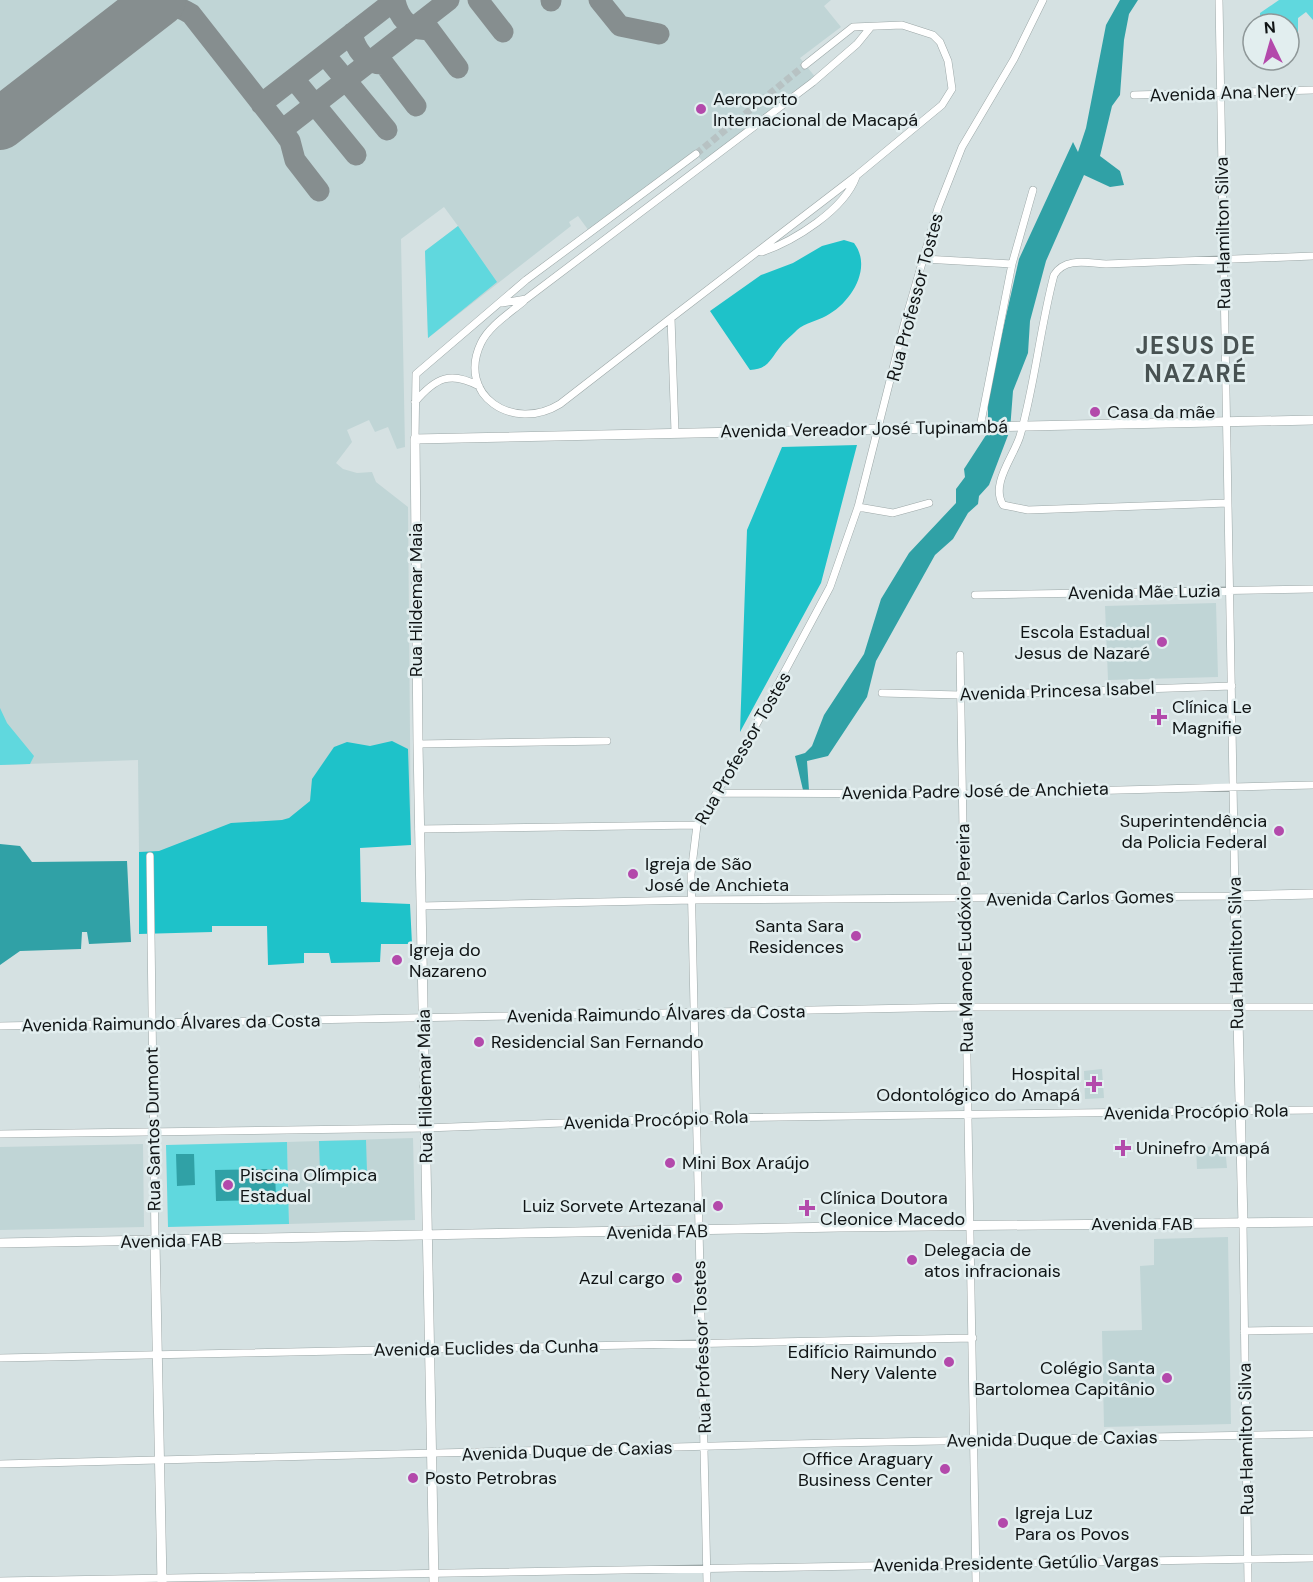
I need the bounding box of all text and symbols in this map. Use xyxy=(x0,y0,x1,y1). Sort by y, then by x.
north arrow xyxy=(1241,12,1301,72)
text: N xyxy=(1263,17,1276,39)
street label: Avenida Ana Nery xyxy=(1149,78,1297,108)
place label: Aeroporto Internacional de Macapá xyxy=(713,87,918,132)
marker: Aeroporto Internacional de Macapá xyxy=(694,102,708,116)
street label: Rua Hamilton Silva xyxy=(1210,157,1236,309)
street label: Rua Professor Tostes xyxy=(881,210,949,384)
district label: JESUS DE NAZARÉ xyxy=(1135,330,1257,389)
place label: Casa da mãe xyxy=(1107,400,1215,424)
marker: Casa da mãe xyxy=(1088,405,1102,419)
street label: Avenida Vereador José Tupinambá xyxy=(720,414,1008,444)
street label: Rua Hildemar Maia xyxy=(404,523,428,677)
street label: Avenida Mãe Luzia xyxy=(1067,579,1221,605)
place label: Escola Estadual Jesus de Nazaré xyxy=(1014,620,1150,665)
marker: Escola Estadual Jesus de Nazaré xyxy=(1155,635,1169,649)
street label: Rua Professor Tostes xyxy=(689,667,797,829)
street label: Avenida Princesa Isabel xyxy=(959,676,1155,706)
place label: Clínica Le Magnifie xyxy=(1172,695,1252,740)
marker: Clínica Le Magnifie xyxy=(1150,708,1168,726)
street label: Avenida Padre José de Anchieta xyxy=(841,777,1109,805)
place label: Superintendência da Policia Federal xyxy=(1120,809,1267,854)
street label: Rua Manoel Eudóxio Pereira xyxy=(951,823,979,1053)
marker: Superintendência da Policia Federal xyxy=(1272,824,1286,838)
place label: Igreja de São José de Anchieta xyxy=(645,852,789,897)
marker: Igreja de São José de Anchieta xyxy=(626,867,640,881)
street label: Rua Hamilton Silva xyxy=(1223,877,1249,1029)
street label: Avenida Carlos Gomes xyxy=(986,884,1174,912)
place label: Santa Sara Residences xyxy=(749,914,844,959)
marker: Santa Sara Residences xyxy=(849,929,863,943)
place label: Igreja do Nazareno xyxy=(409,938,487,983)
marker: Igreja do Nazareno xyxy=(390,953,404,967)
street label: Avenida Raimundo Álvares da Costa xyxy=(506,999,806,1029)
street label: Avenida Raimundo Álvares da Costa xyxy=(21,1008,321,1038)
street label: Rua Hildemar Maia xyxy=(412,1009,438,1163)
place label: Residencial San Fernando xyxy=(491,1030,704,1054)
marker: Residencial San Fernando xyxy=(472,1035,486,1049)
street label: Rua Santos Dumont xyxy=(140,1047,166,1211)
place label: Hospital Odontológico do Amapá xyxy=(876,1062,1080,1107)
marker: Hospital Odontológico do Amapá xyxy=(1085,1075,1103,1093)
street label: Avenida Procópio Rola xyxy=(1103,1098,1289,1126)
street label: Avenida Procópio Rola xyxy=(563,1105,749,1135)
place label: Uninefro Amapá xyxy=(1136,1136,1270,1160)
marker: Uninefro Amapá xyxy=(1114,1139,1132,1157)
place label: Mini Box Araújo xyxy=(682,1151,810,1175)
marker: Mini Box Araújo xyxy=(663,1156,677,1170)
place label: Piscina Olímpica Estadual xyxy=(240,1163,377,1208)
marker: Piscina Olímpica Estadual xyxy=(221,1178,235,1192)
place label: Clínica Doutora Cleonice Macedo xyxy=(820,1186,965,1231)
place label: Luiz Sorvete Artezanal xyxy=(522,1194,706,1218)
marker: Luiz Sorvete Artezanal xyxy=(711,1199,725,1213)
marker: Clínica Doutora Cleonice Macedo xyxy=(798,1199,816,1217)
street label: Avenida FAB xyxy=(1091,1212,1193,1236)
street label: Avenida FAB xyxy=(606,1219,708,1245)
street label: Avenida FAB xyxy=(120,1228,222,1254)
place label: Delegacia de atos infracionais xyxy=(924,1238,1061,1283)
marker: Delegacia de atos infracionais xyxy=(905,1253,919,1267)
street label: Rua Professor Tostes xyxy=(687,1260,717,1434)
place label: Azul cargo xyxy=(579,1266,665,1290)
marker: Azul cargo xyxy=(670,1271,684,1285)
street label: Avenida Euclides da Cunha xyxy=(373,1334,599,1362)
place label: Edifício Raimundo Nery Valente xyxy=(788,1340,937,1385)
marker: Edifício Raimundo Nery Valente xyxy=(942,1355,956,1369)
place label: Colégio Santa Bartolomea Capitânio xyxy=(974,1356,1155,1401)
street label: Rua Hamilton Silva xyxy=(1233,1363,1259,1515)
marker: Colégio Santa Bartolomea Capitânio xyxy=(1160,1371,1174,1385)
street label: Avenida Duque de Caxias xyxy=(946,1425,1158,1453)
street label: Avenida Duque de Caxias xyxy=(461,1435,673,1467)
place label: Office Araguary Business Center xyxy=(798,1447,933,1492)
marker: Office Araguary Business Center xyxy=(938,1462,952,1476)
place label: Posto Petrobras xyxy=(425,1466,557,1490)
marker: Posto Petrobras xyxy=(406,1471,420,1485)
place label: Igreja Luz Para os Povos xyxy=(1015,1501,1129,1546)
marker: Igreja Luz Para os Povos xyxy=(996,1516,1010,1530)
street label: Avenida Presidente Getúlio Vargas xyxy=(873,1549,1159,1577)

